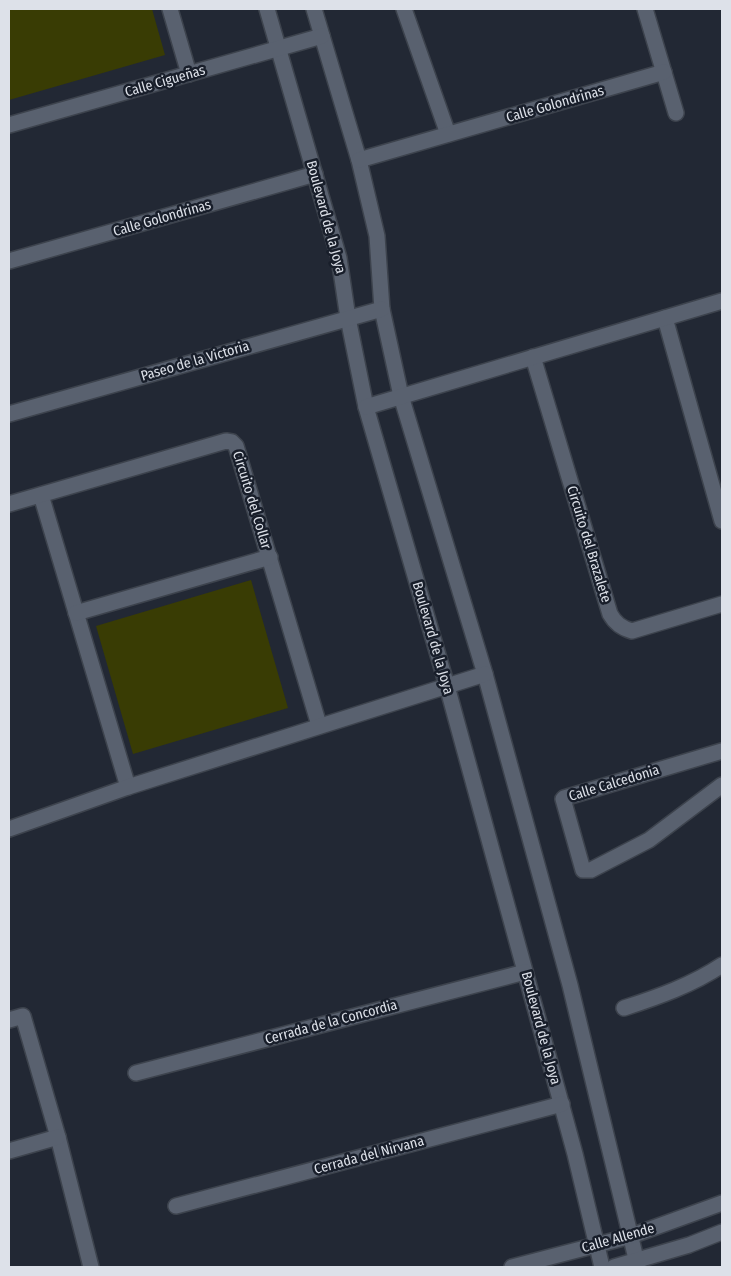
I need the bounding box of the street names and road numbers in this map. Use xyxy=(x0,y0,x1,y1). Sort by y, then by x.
street label: Calle Cigueñas xyxy=(123,61,207,101)
street label: Calle Golondrinas xyxy=(504,82,606,126)
street label: Boulevard de la Joya xyxy=(303,159,349,276)
street label: Calle Golondrinas xyxy=(111,196,213,240)
street label: Paseo de la Victoria xyxy=(139,337,251,385)
street label: Circuito del Collar xyxy=(229,449,275,551)
street label: Circuito del Brazalete xyxy=(563,484,615,605)
street label: Boulevard de la Joya xyxy=(409,580,457,696)
street label: Calle Calcedonia xyxy=(567,761,661,805)
street label: Boulevard de la Joya xyxy=(518,970,564,1087)
street label: Cerrada de la Concordia xyxy=(263,996,399,1048)
street label: Cerrada del Nirvana xyxy=(312,1132,426,1178)
street label: Calle Allende xyxy=(580,1220,656,1256)

